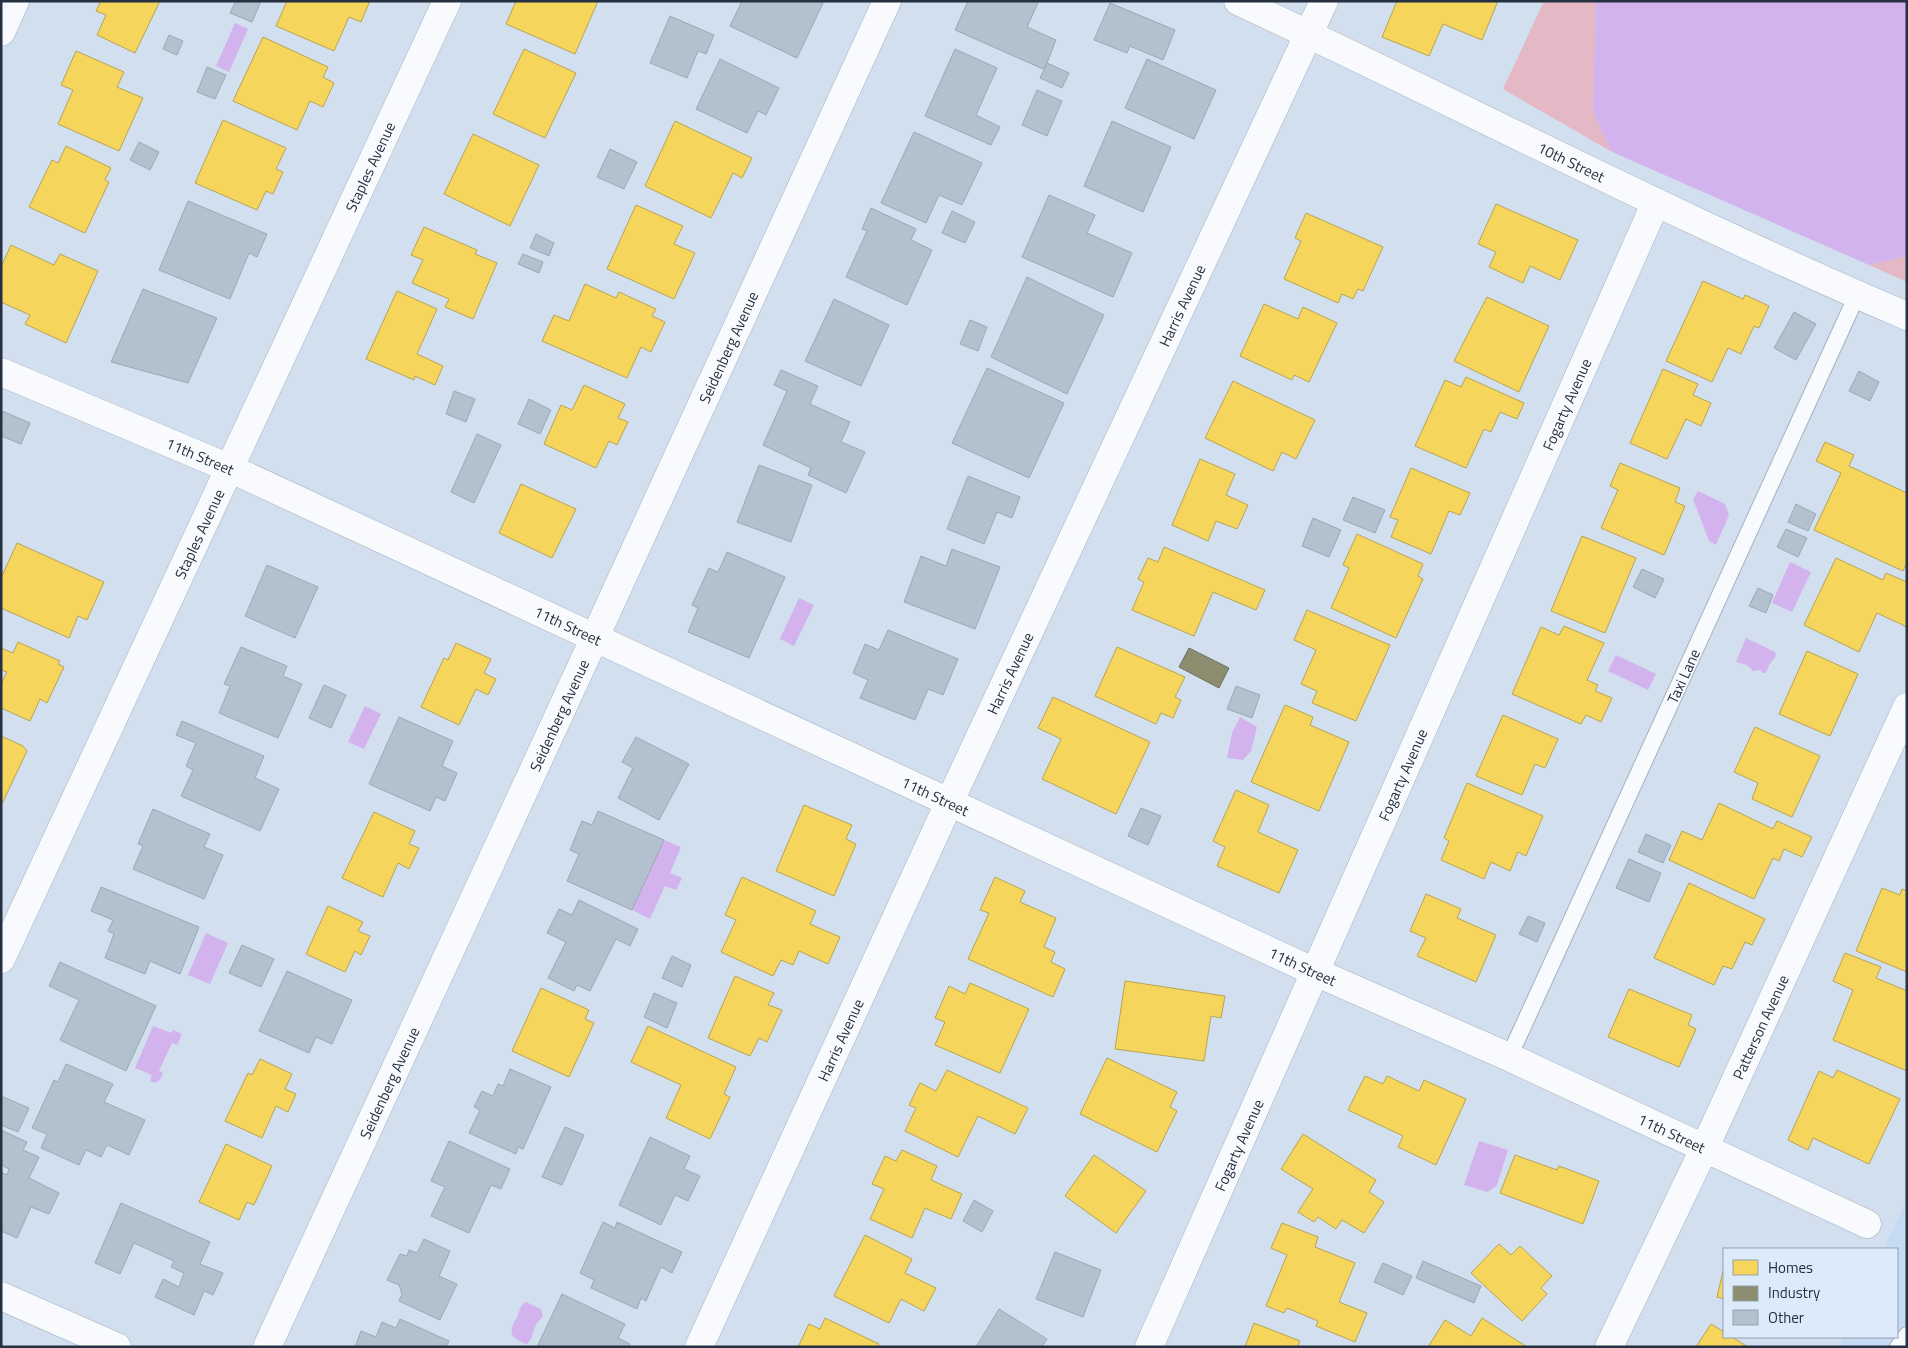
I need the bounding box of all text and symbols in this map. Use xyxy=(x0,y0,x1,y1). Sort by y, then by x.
street label: Staples Avenue xyxy=(339,118,401,215)
street label: 10th Street xyxy=(1534,136,1609,188)
street label: Harris Avenue xyxy=(1152,260,1211,350)
street label: Seidenberg Avenue xyxy=(692,287,764,407)
street label: Fogarty Avenue xyxy=(1536,354,1597,454)
street label: 11th Street xyxy=(162,431,239,481)
street label: Staples Avenue xyxy=(168,485,230,583)
street label: 11th Street xyxy=(530,600,606,651)
street label: Harris Avenue xyxy=(981,628,1039,718)
street label: Taxi Lane xyxy=(1661,645,1706,707)
street label: Seidenberg Avenue xyxy=(523,655,595,775)
street label: Fogarty Avenue xyxy=(1372,725,1433,824)
street label: 11th Street xyxy=(898,770,973,822)
street label: 11th Street xyxy=(1265,941,1341,992)
street label: Patterson Avenue xyxy=(1726,971,1794,1083)
street label: Harris Avenue xyxy=(811,995,869,1085)
street label: Seidenberg Avenue xyxy=(353,1023,425,1143)
street label: Fogarty Avenue xyxy=(1208,1095,1269,1195)
street label: 11th Street xyxy=(1634,1107,1710,1159)
legend xyxy=(1723,1248,1898,1338)
text: Homes xyxy=(1768,1256,1813,1279)
text: Industry xyxy=(1768,1281,1820,1304)
text: Other xyxy=(1768,1306,1804,1329)

